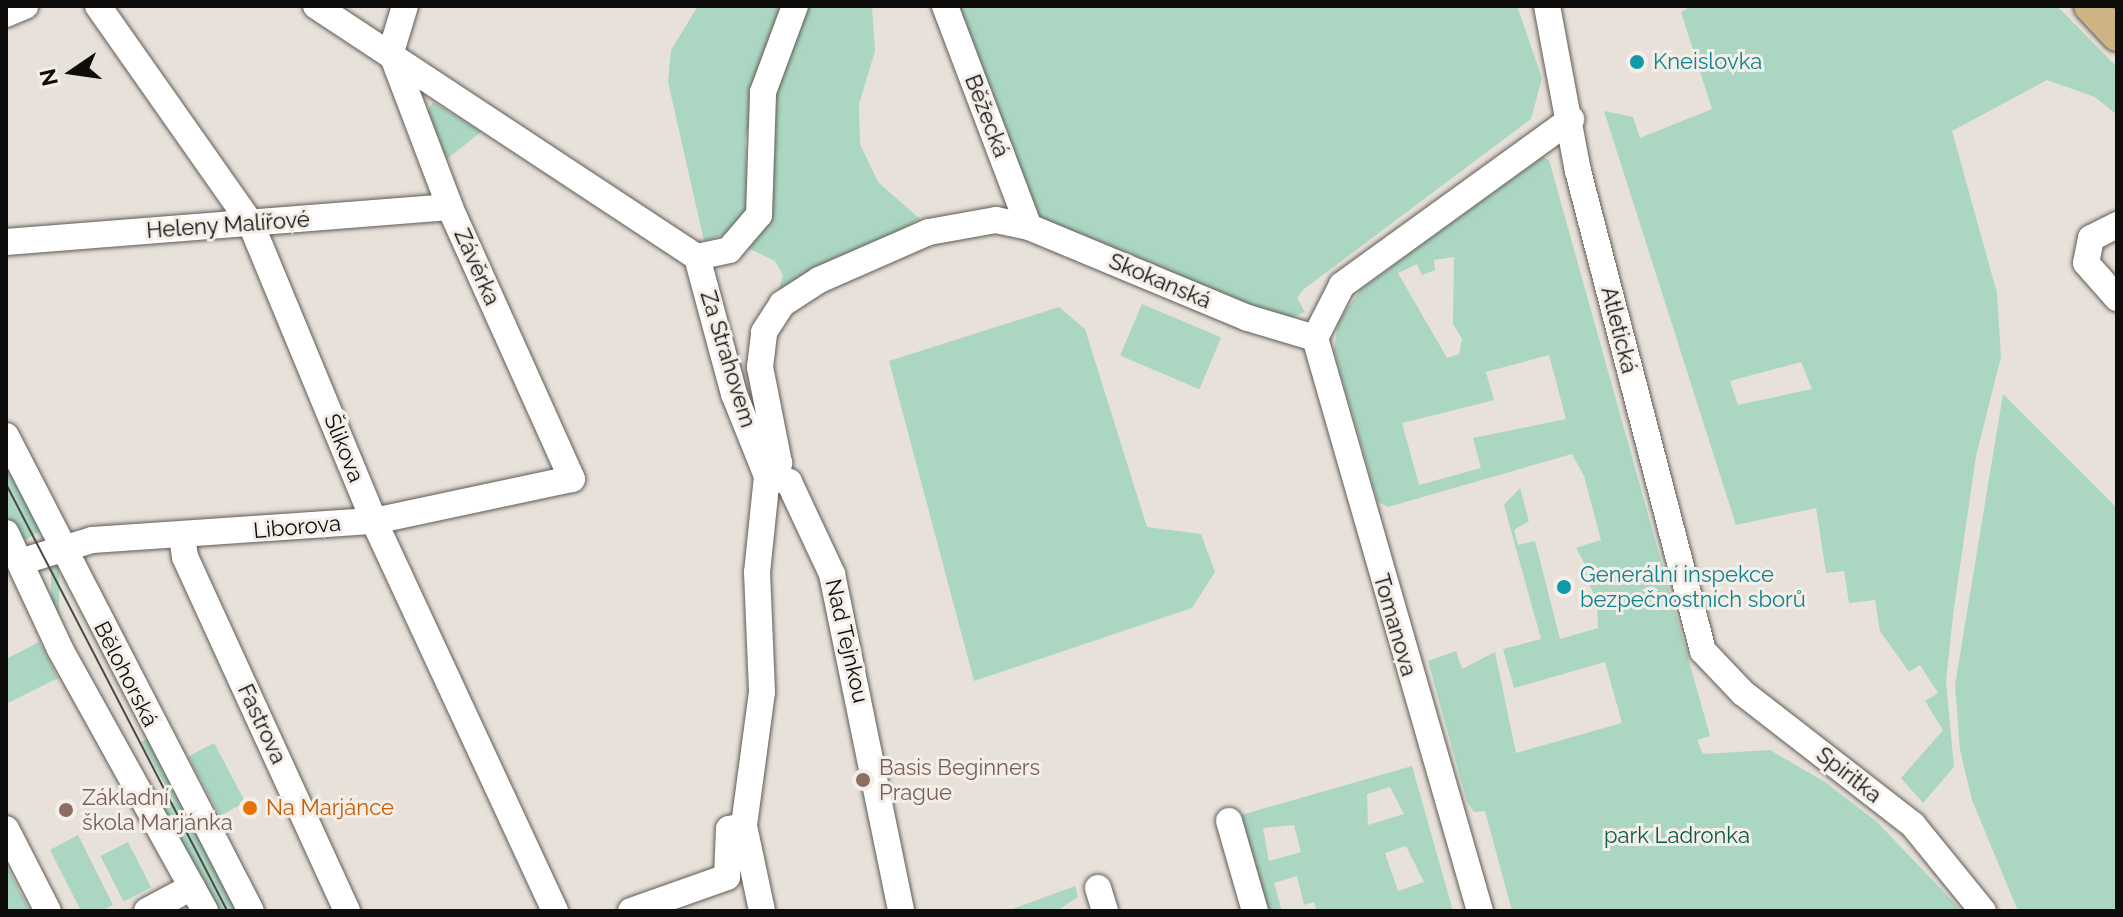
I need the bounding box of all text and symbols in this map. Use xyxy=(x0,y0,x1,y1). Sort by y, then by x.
north arrow xyxy=(32,32,112,112)
place label: Kneislovka xyxy=(1653,49,1762,75)
marker: Kneislovka xyxy=(1628,53,1646,71)
text: N xyxy=(34,66,63,89)
street label: Běžecká xyxy=(959,71,1015,161)
street label: Heleny Malířové xyxy=(145,206,311,244)
street label: Závěrka xyxy=(448,225,506,309)
street label: Skokanská xyxy=(1105,248,1215,314)
street label: Atletická xyxy=(1595,284,1643,376)
street label: Za Strahovem xyxy=(695,287,761,431)
street label: Šlikova xyxy=(318,410,370,486)
street label: Liborova xyxy=(252,510,342,544)
place label: Generální inspekce bezpečnostních sborů xyxy=(1580,561,1806,612)
street label: Tomanova xyxy=(1368,571,1422,679)
street label: Nad Tejnkou xyxy=(820,576,874,706)
marker: Generální inspekce bezpečnostních sborů xyxy=(1555,578,1573,596)
street label: Bělohorská xyxy=(88,617,164,731)
street label: Fastrova xyxy=(232,680,292,768)
street label: Spiritka xyxy=(1811,741,1887,809)
place label: Basis Beginners Prague xyxy=(879,754,1040,806)
marker: Basis Beginners Prague xyxy=(854,771,872,789)
place label: Základní škola Marjánka xyxy=(82,784,233,836)
place label: Na Marjánce xyxy=(266,795,394,821)
marker: Na Marjánce xyxy=(241,799,259,817)
marker: Základní škola Marjánka xyxy=(57,801,75,819)
park label: park Ladronka xyxy=(1604,823,1750,849)

